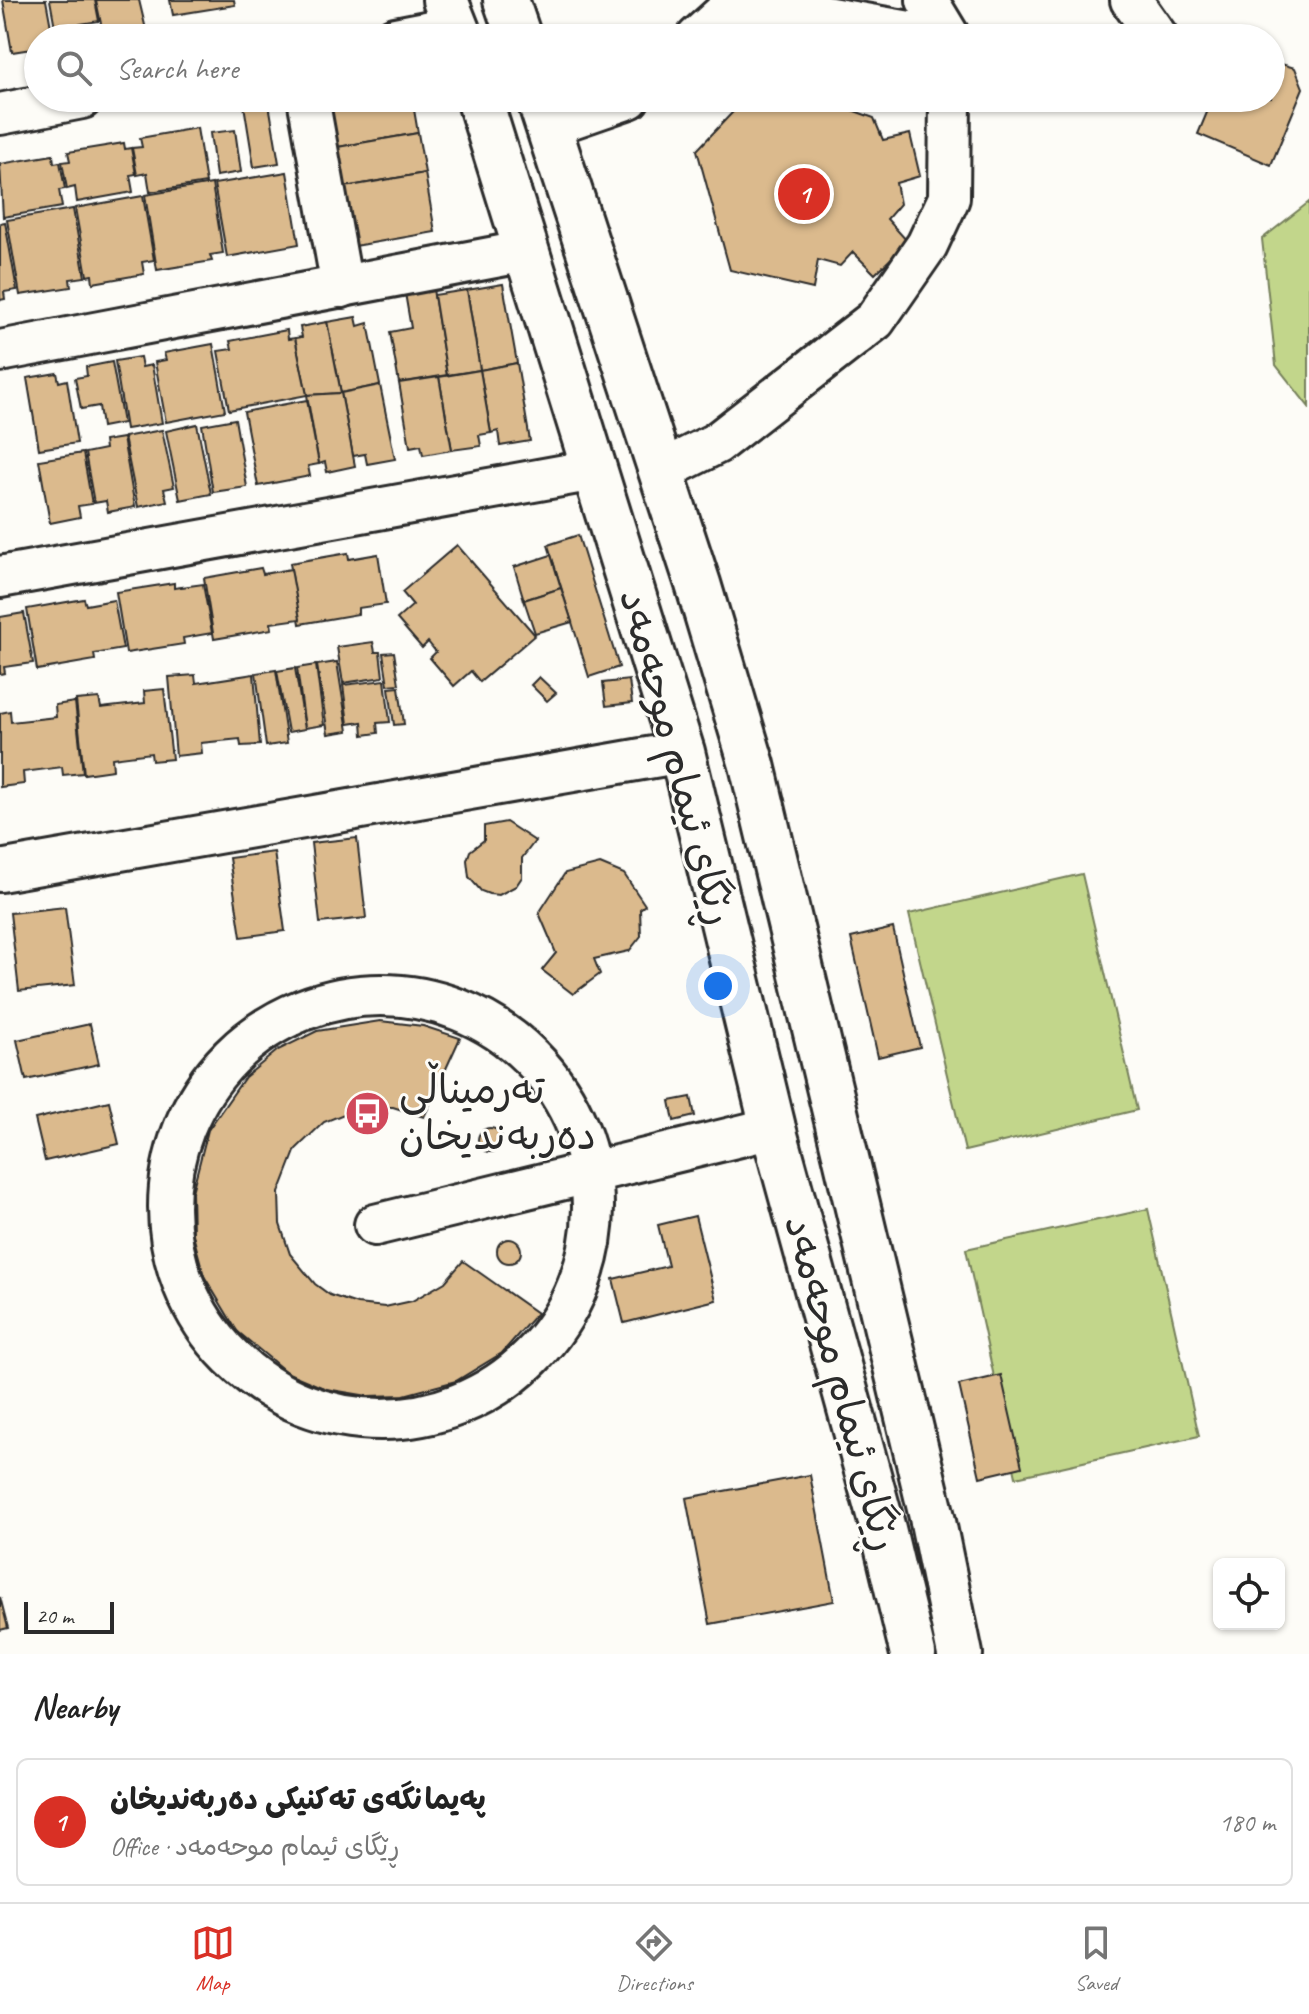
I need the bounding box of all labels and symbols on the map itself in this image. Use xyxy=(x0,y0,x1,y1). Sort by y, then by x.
pin: 1 xyxy=(778,164,830,224)
street label: ڕێگای ئیمام موحەمەد xyxy=(601,584,746,932)
your location xyxy=(698,966,738,1006)
place label: تەرمیناڵی دەربەندیخان xyxy=(399,1061,596,1161)
bus stop icon: تەرمیناڵی دەربەندیخان xyxy=(344,1089,392,1137)
street label: ڕێگای ئیمام موحەمەد xyxy=(766,1210,911,1558)
scale bar xyxy=(24,1598,114,1634)

